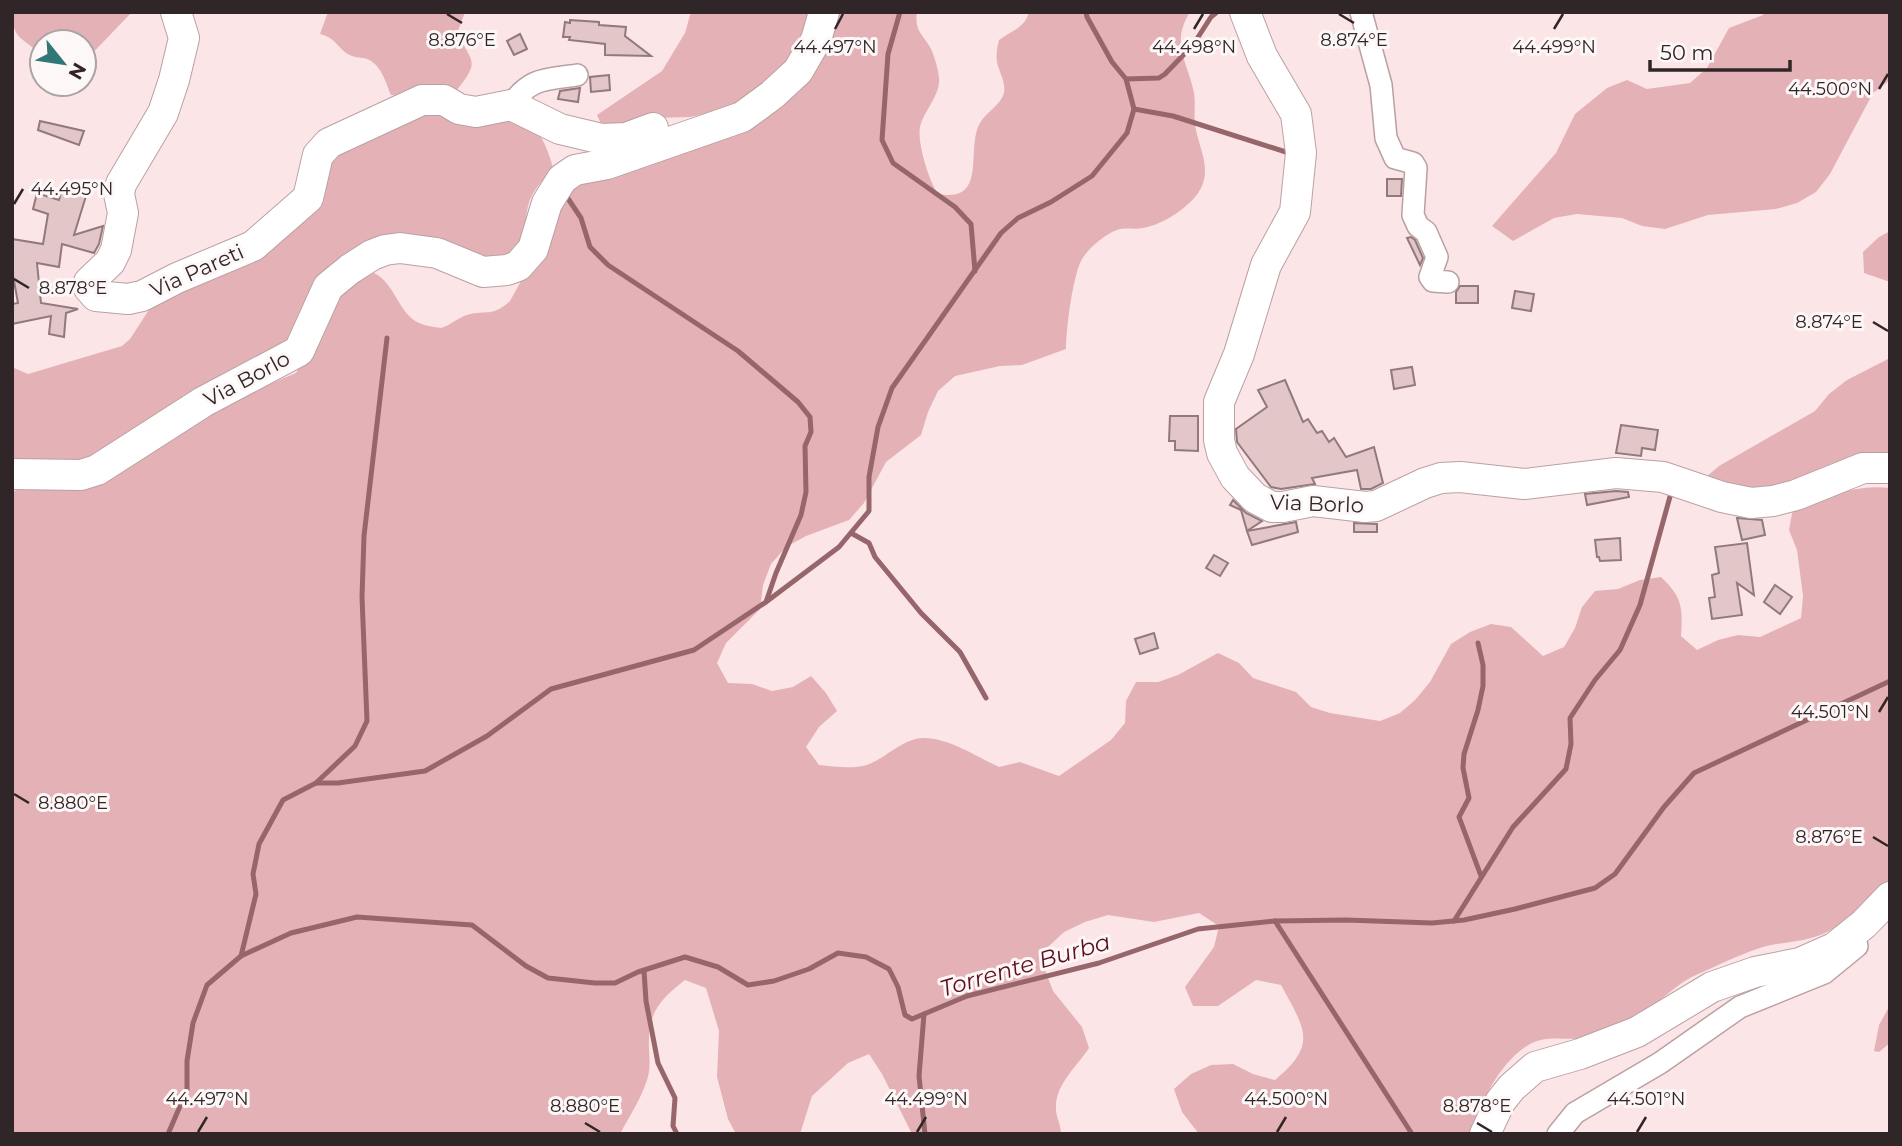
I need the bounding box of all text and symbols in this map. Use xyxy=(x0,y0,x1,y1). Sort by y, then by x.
north arrow xyxy=(28,28,98,98)
scale bar xyxy=(1650,28,1790,72)
text: 8.876°E xyxy=(428,29,496,51)
text: 8.874°E xyxy=(1320,29,1388,51)
text: 44.497°N xyxy=(793,36,877,58)
text: 44.498°N xyxy=(1152,36,1236,58)
text: 44.499°N xyxy=(1512,36,1596,58)
text: 50 m xyxy=(1660,40,1714,65)
text: N xyxy=(63,59,91,84)
text: 44.500°N xyxy=(1788,78,1872,100)
text: 44.495°N xyxy=(31,178,113,200)
street label: Via Pareti xyxy=(146,239,248,302)
text: 8.878°E xyxy=(39,277,107,299)
text: 8.874°E xyxy=(1795,311,1863,333)
street label: Via Borlo xyxy=(199,345,294,412)
street label: Via Borlo xyxy=(1270,489,1364,518)
text: 44.501°N xyxy=(1791,701,1869,723)
text: 8.880°E xyxy=(38,792,108,814)
text: 8.876°E xyxy=(1795,826,1863,848)
water label: Torrente Burba xyxy=(937,927,1113,1003)
text: 44.497°N xyxy=(165,1088,249,1110)
text: 44.499°N xyxy=(884,1088,968,1110)
text: 44.500°N xyxy=(1244,1088,1328,1110)
text: 44.501°N xyxy=(1607,1088,1685,1110)
text: 8.880°E xyxy=(550,1095,620,1117)
text: 8.878°E xyxy=(1443,1095,1511,1117)

